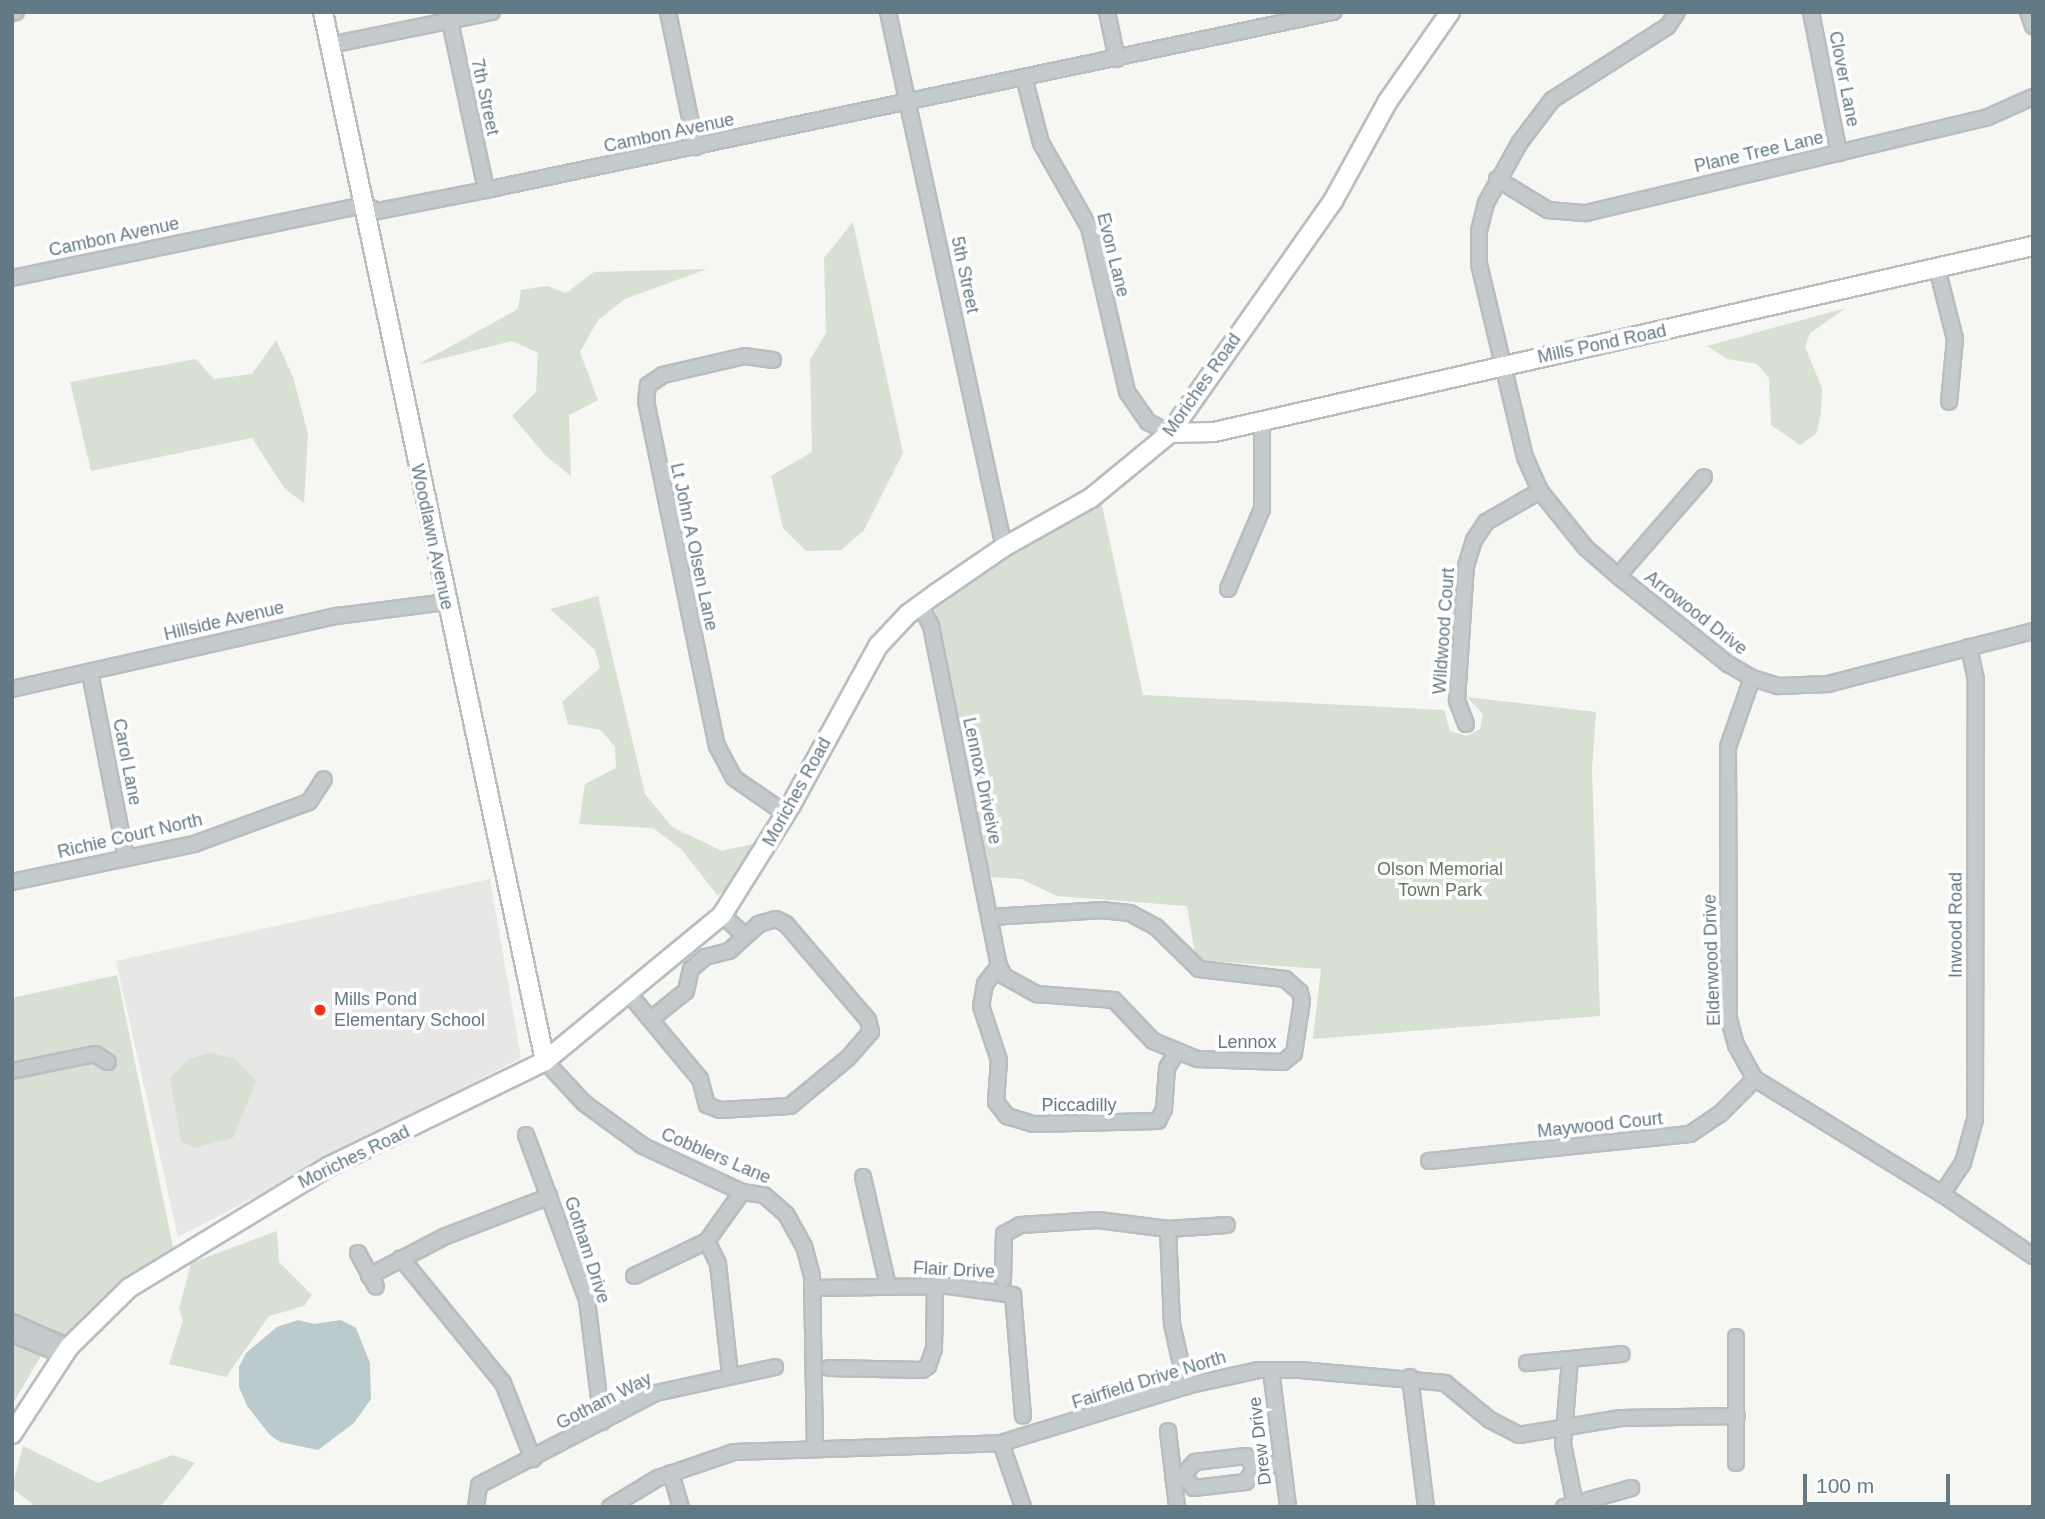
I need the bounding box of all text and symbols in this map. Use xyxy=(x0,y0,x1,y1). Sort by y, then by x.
street label: Clover Lane xyxy=(1824,29,1864,129)
street label: 7th Street xyxy=(466,57,504,137)
street label: Cambon Avenue xyxy=(601,109,737,157)
street label: Plane Tree Lane xyxy=(1692,127,1826,177)
street label: Evon Lane xyxy=(1092,211,1134,299)
street label: Cambon Avenue xyxy=(46,213,182,261)
street label: 5th Street xyxy=(946,235,984,315)
street label: Mills Pond Road xyxy=(1536,320,1668,368)
street label: Moriches Road xyxy=(1158,329,1246,441)
street label: Lt John A Olsen Lane xyxy=(665,460,723,634)
street label: Woodlawn Avenue xyxy=(406,462,458,612)
street label: Arrowood Drive xyxy=(1640,566,1752,660)
street label: Wildwood Court xyxy=(1429,567,1459,695)
street label: Hillside Avenue xyxy=(161,597,287,645)
street label: Lennox Driveive xyxy=(958,716,1006,846)
street label: Carol Lane xyxy=(108,717,146,807)
street label: Moriches Road xyxy=(758,734,836,850)
street label: Richie Court North xyxy=(55,809,205,863)
park label: Olson Memorial Town Park xyxy=(1377,859,1503,902)
street label: Inwood Road xyxy=(1945,872,1967,978)
street label: Elderwood Drive xyxy=(1699,894,1725,1026)
place label: Mills Pond Elementary School xyxy=(334,989,485,1032)
marker: Mills Pond Elementary School xyxy=(312,1002,328,1018)
street label: Lennox xyxy=(1217,1031,1277,1053)
street label: Piccadilly xyxy=(1041,1094,1117,1116)
street label: Maywood Court xyxy=(1536,1108,1664,1142)
street label: Moriches Road xyxy=(295,1121,413,1193)
street label: Cobblers Lane xyxy=(658,1123,774,1189)
street label: Gotham Drive xyxy=(560,1194,614,1306)
street label: Flair Drive xyxy=(912,1257,996,1283)
street label: Fairfield Drive North xyxy=(1069,1346,1229,1414)
street label: Gotham Way xyxy=(553,1368,655,1434)
street label: Drew Drive xyxy=(1244,1396,1276,1486)
scale bar xyxy=(1807,1460,1954,1504)
text: 100 m xyxy=(1816,1474,1874,1497)

